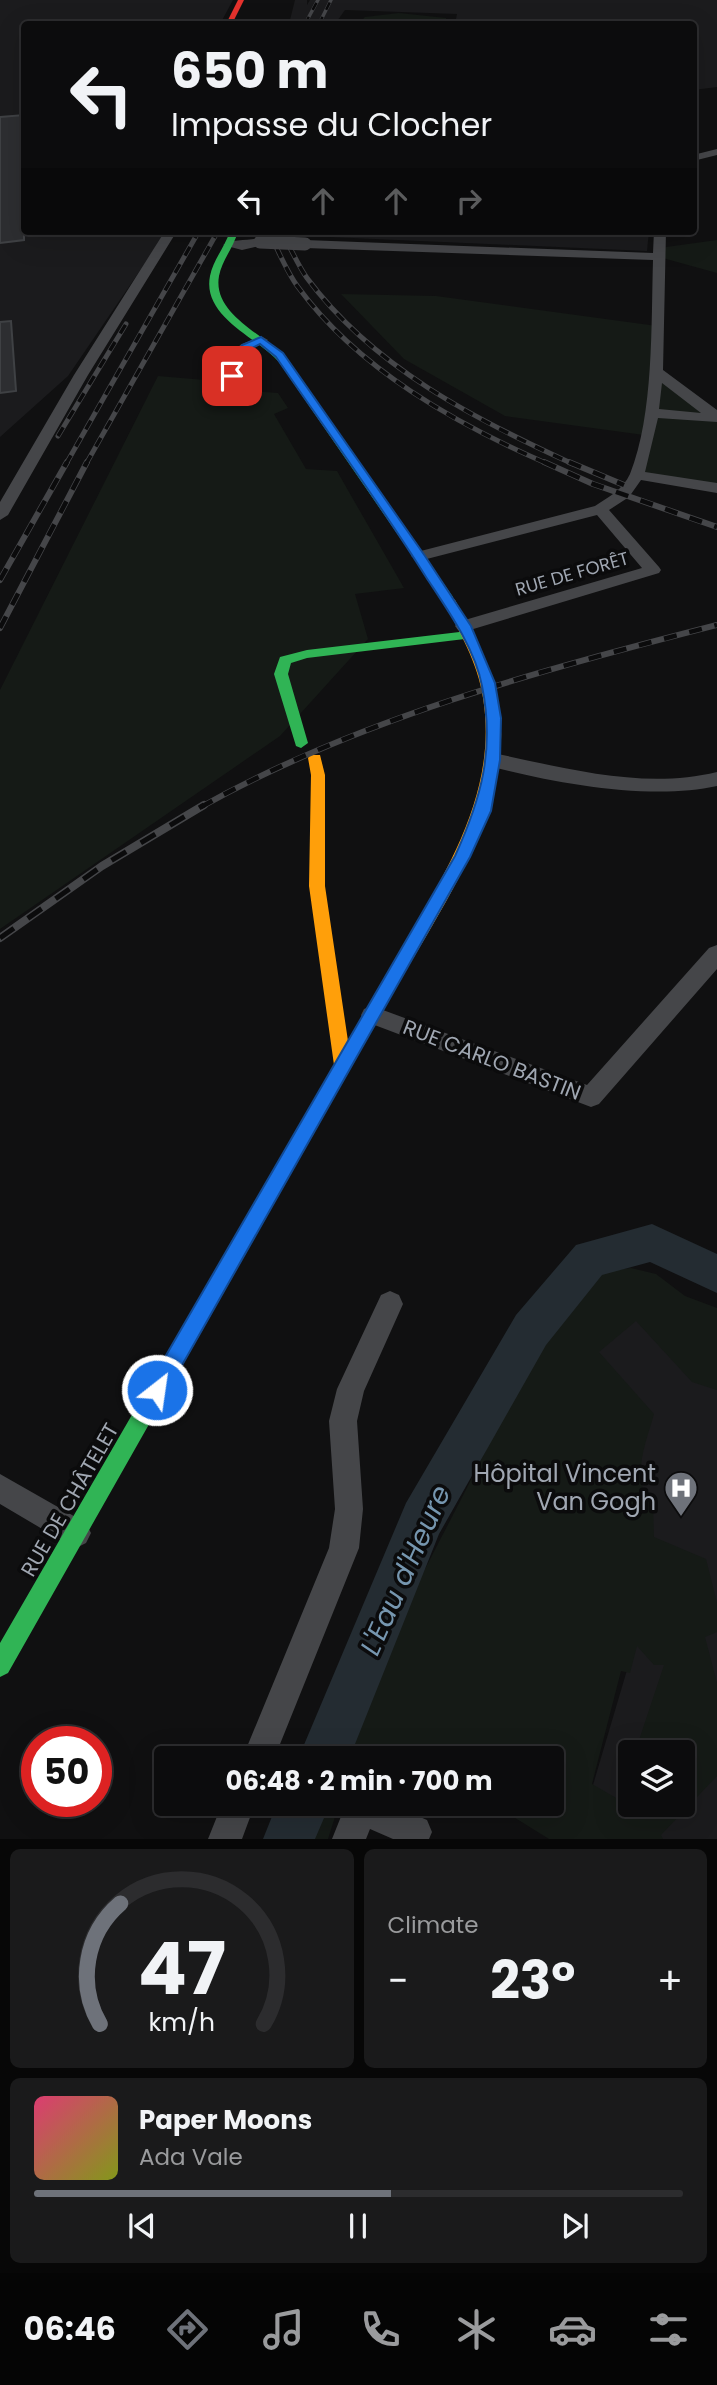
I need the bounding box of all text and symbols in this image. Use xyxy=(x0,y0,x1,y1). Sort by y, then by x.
text: 650 m xyxy=(171,37,328,105)
icon: left xyxy=(56,49,147,140)
text: Impasse du Clocher xyxy=(171,102,492,147)
icon: left xyxy=(231,182,269,220)
icon: ahead xyxy=(304,182,342,220)
icon: ahead xyxy=(377,182,415,220)
icon: right xyxy=(450,182,488,220)
pin xyxy=(202,346,262,406)
icon: arrive xyxy=(213,357,251,395)
street label: RUE DE FORÊT xyxy=(512,545,632,602)
street label: RUE CARLO BASTIN xyxy=(399,1012,585,1107)
position arrow xyxy=(120,1353,194,1427)
street label: RUE DE CHÂTELET xyxy=(14,1418,125,1582)
place label: Hôpital Vincent Van Gogh xyxy=(474,1457,656,1518)
hospital icon: Hôpital Vincent Van Gogh xyxy=(662,1469,700,1518)
water label: L'Eau d'Heure xyxy=(351,1479,460,1661)
speed limit sign: 50 xyxy=(21,1726,112,1817)
map controls xyxy=(618,1740,695,1817)
button: layers xyxy=(618,1740,695,1817)
text: 06:48 · 2 min · 700 m xyxy=(226,1763,492,1799)
text: Climate xyxy=(388,1909,478,1941)
text: 47 xyxy=(138,1919,226,2020)
text: 23° xyxy=(490,1944,575,2017)
text: − xyxy=(388,1954,408,2007)
text: + xyxy=(657,1954,683,2007)
text: km/h xyxy=(148,2005,215,2040)
text: Paper Moons xyxy=(139,2102,312,2138)
text: Ada Vale xyxy=(139,2141,243,2173)
icon: previous xyxy=(123,2207,161,2245)
icon: pause xyxy=(339,2207,377,2245)
icon: next xyxy=(556,2207,594,2245)
icon: directions xyxy=(163,2305,212,2354)
icon: music xyxy=(259,2305,308,2354)
icon: phone xyxy=(356,2305,405,2354)
icon: climate xyxy=(452,2305,501,2354)
icon: car xyxy=(548,2305,597,2354)
icon: filters xyxy=(644,2305,693,2354)
text: 06:46 xyxy=(24,2306,116,2351)

